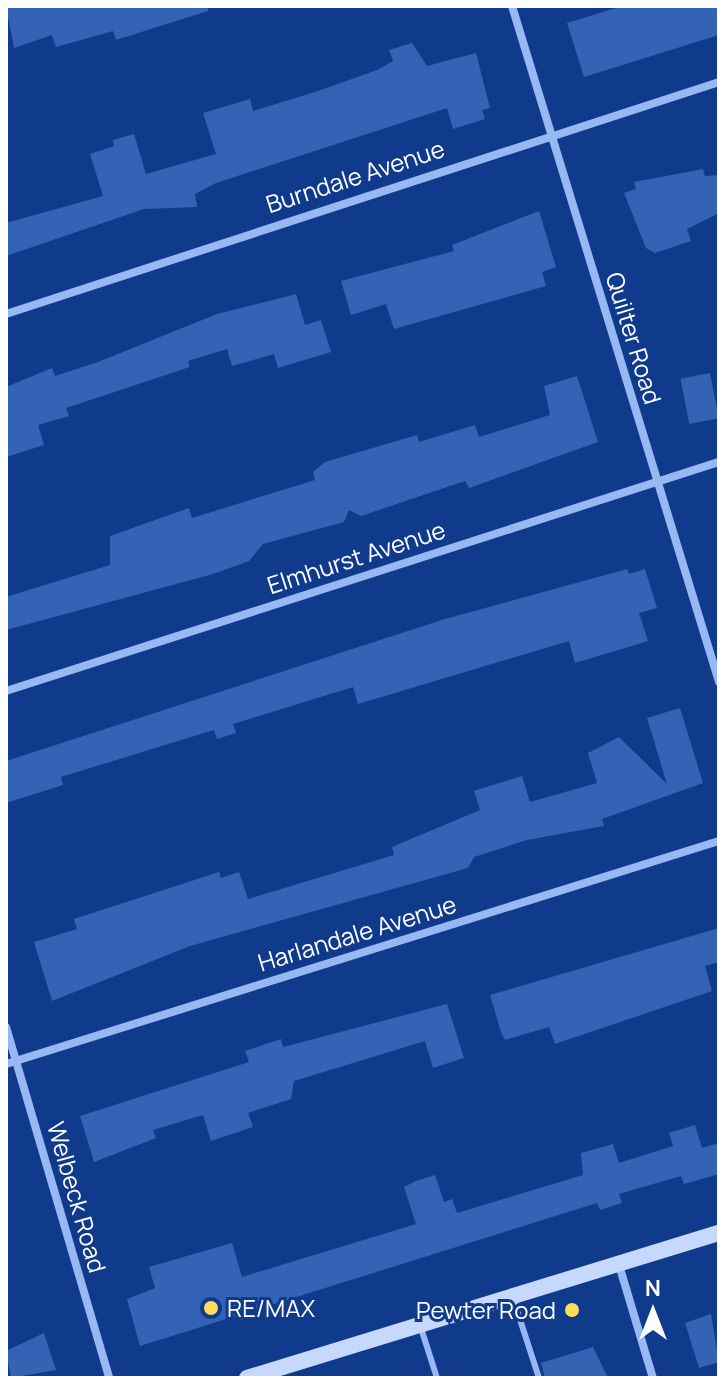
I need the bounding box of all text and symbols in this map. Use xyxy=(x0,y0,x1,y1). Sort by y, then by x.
street label: Burndale Avenue xyxy=(262,134,448,218)
street label: Quilter Road xyxy=(600,269,668,407)
street label: Elmhurst Avenue xyxy=(263,515,449,599)
street label: Harlandale Avenue xyxy=(254,889,460,977)
street label: Welbeck Road xyxy=(42,1118,112,1276)
north arrow xyxy=(613,1272,693,1352)
text: N xyxy=(645,1273,661,1303)
place label: RE/MAX xyxy=(227,1294,315,1322)
place label: Pewter Road xyxy=(416,1296,556,1324)
marker: RE/MAX xyxy=(202,1299,220,1317)
marker: Pewter Road xyxy=(563,1301,581,1319)

